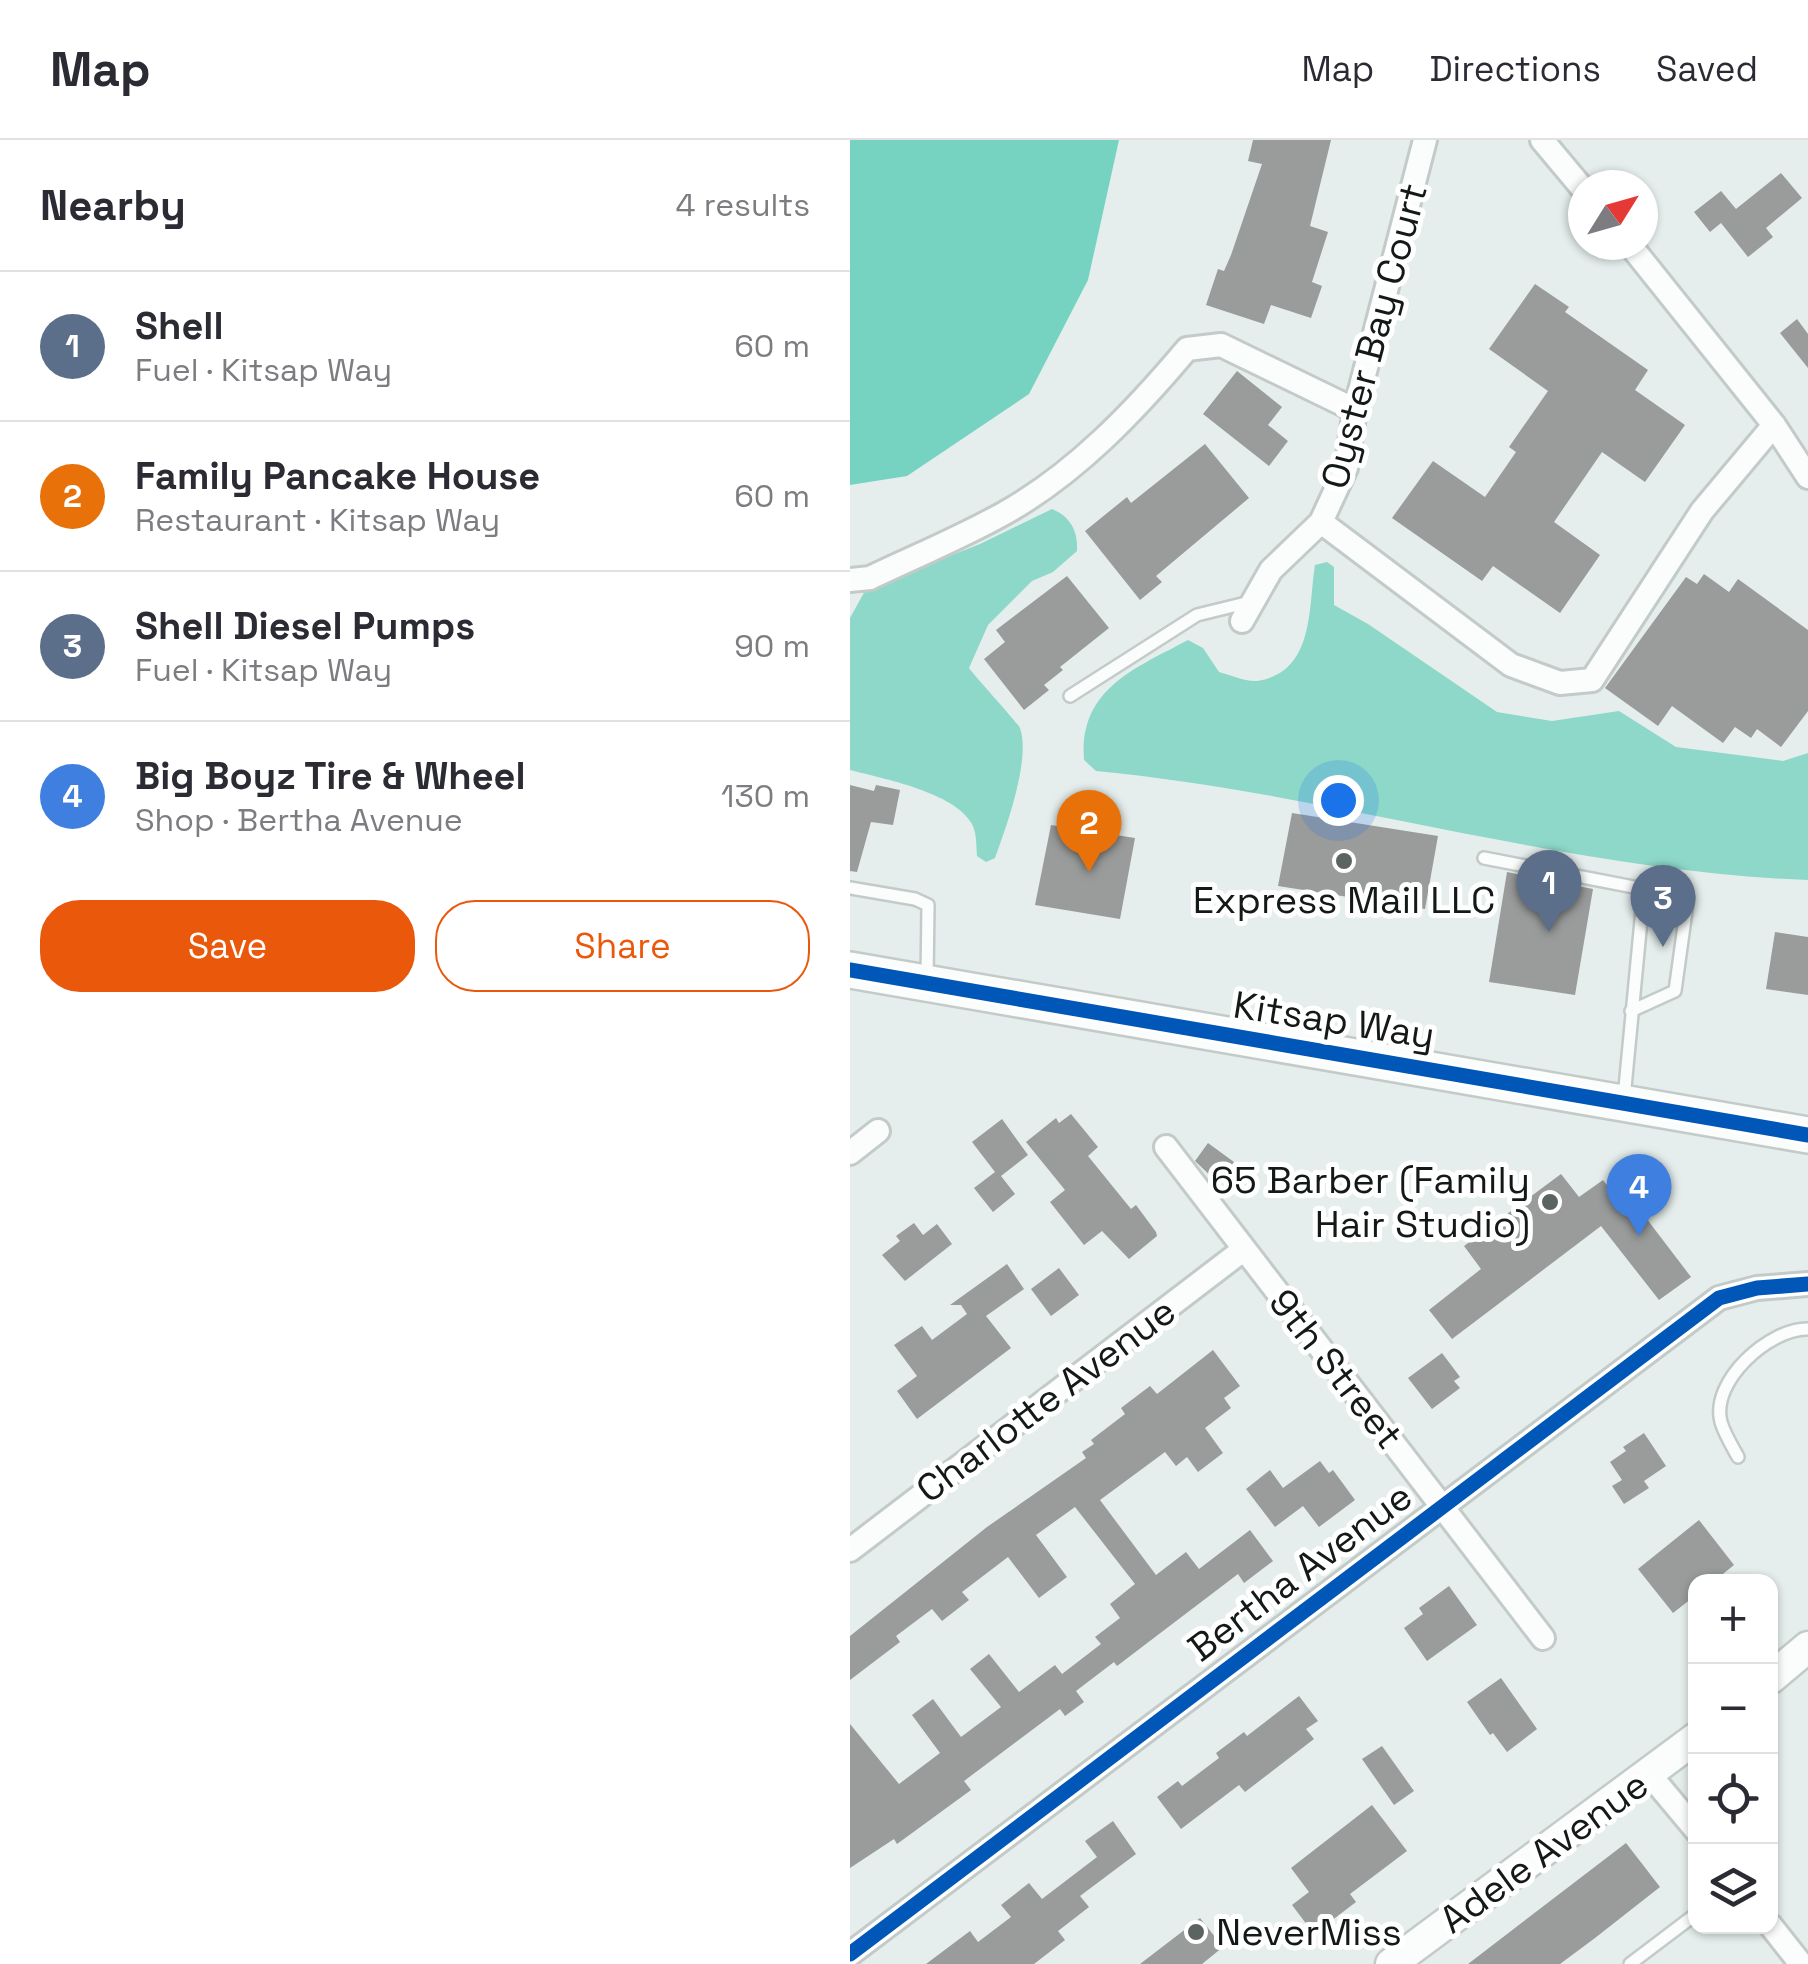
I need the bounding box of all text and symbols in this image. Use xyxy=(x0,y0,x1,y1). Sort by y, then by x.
text: Map xyxy=(50,39,151,100)
text: Map xyxy=(1301,47,1374,91)
text: Directions xyxy=(1429,47,1601,91)
text: Saved xyxy=(1656,47,1758,91)
north arrow xyxy=(1568,170,1658,260)
street label: Oyster Bay Court xyxy=(1310,178,1438,494)
text: Nearby xyxy=(40,179,186,232)
text: 4 results xyxy=(675,185,810,225)
text: Shell xyxy=(135,302,224,350)
text: 1 xyxy=(65,326,80,366)
text: 60 m xyxy=(734,326,810,366)
text: Fuel · Kitsap Way xyxy=(135,350,392,390)
text: Family Pancake House xyxy=(135,452,540,500)
text: 2 xyxy=(63,476,82,516)
text: 60 m xyxy=(734,476,810,516)
text: Restaurant · Kitsap Way xyxy=(135,500,500,540)
text: Shell Diesel Pumps xyxy=(135,602,475,650)
text: 3 xyxy=(63,626,82,666)
text: 90 m xyxy=(734,626,810,666)
text: Fuel · Kitsap Way xyxy=(135,650,392,690)
text: Big Boyz Tire & Wheel xyxy=(135,752,526,800)
your location xyxy=(1313,775,1364,826)
text: 4 xyxy=(62,776,83,816)
text: 130 m xyxy=(721,776,810,816)
pin: 2 xyxy=(1056,790,1122,872)
text: Shop · Bertha Avenue xyxy=(135,800,463,840)
marker: Express Mail LLC xyxy=(1333,850,1355,872)
pin: 1 xyxy=(1516,850,1582,932)
pin: 3 xyxy=(1630,864,1696,947)
place label: Express Mail LLC xyxy=(1193,876,1495,924)
button: Save xyxy=(40,900,415,992)
button: Share xyxy=(435,900,810,992)
street label: Kitsap Way xyxy=(1230,980,1438,1060)
pin: 4 xyxy=(1606,1154,1672,1236)
place label: 65 Barber (Family Hair Studio) xyxy=(1211,1156,1530,1248)
marker: 65 Barber (Family Hair Studio) xyxy=(1539,1191,1561,1213)
street label: 9th Street xyxy=(1259,1279,1413,1459)
street label: Charlotte Avenue xyxy=(907,1287,1185,1513)
street label: Bertha Avenue xyxy=(1179,1472,1421,1672)
map controls xyxy=(1688,1574,1778,1934)
button: + xyxy=(1688,1574,1778,1664)
button: − xyxy=(1688,1664,1778,1754)
button: locate xyxy=(1688,1754,1778,1844)
street label: Adele Avenue xyxy=(1430,1760,1658,1944)
button: layers xyxy=(1688,1844,1778,1934)
place label: NeverMiss xyxy=(1216,1908,1402,1956)
marker: NeverMiss xyxy=(1185,1921,1207,1943)

